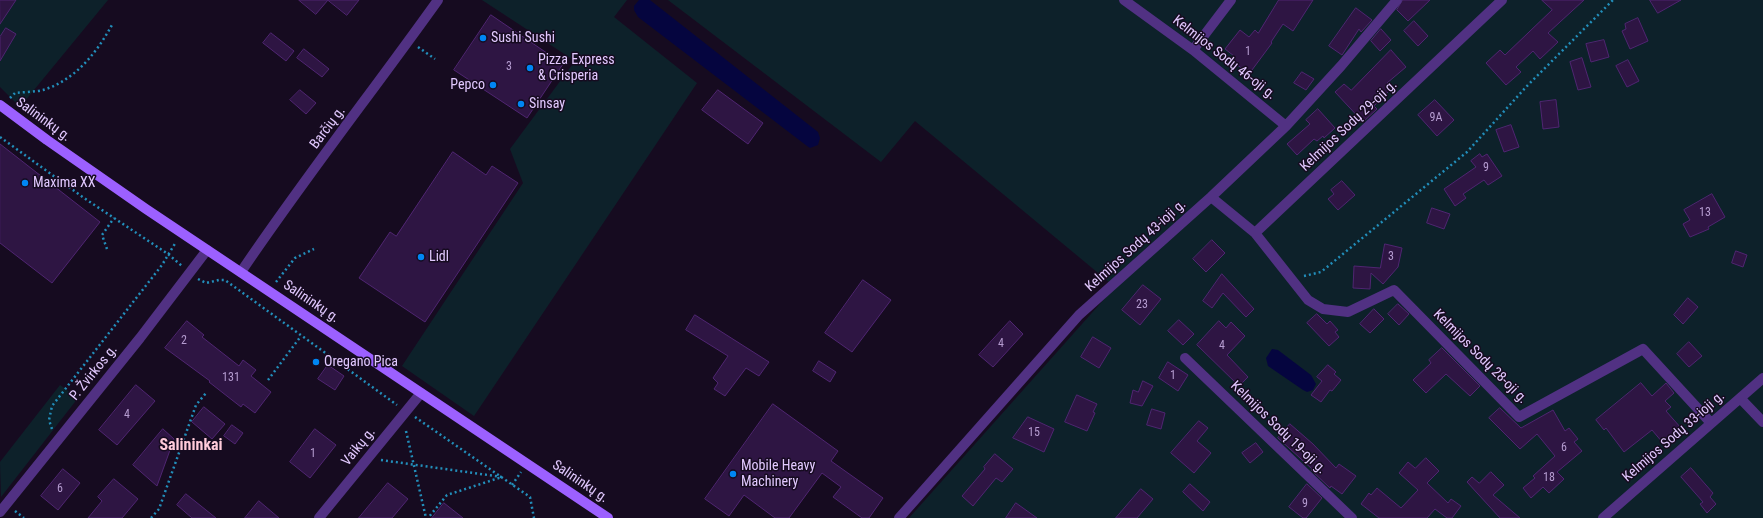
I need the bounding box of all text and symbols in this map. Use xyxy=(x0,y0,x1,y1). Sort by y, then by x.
street label: Kelmijos Sodų 46-oji g. xyxy=(1169,12,1279,104)
place label: Sushi Sushi xyxy=(491,30,555,46)
marker: Sushi Sushi xyxy=(478,33,488,43)
house number: 1 xyxy=(1245,45,1251,59)
place label: Pizza Express & Crisperia xyxy=(538,52,615,84)
house number: 3 xyxy=(506,60,512,74)
marker: Pizza Express & Crisperia xyxy=(525,63,535,73)
place label: Pepco xyxy=(450,77,485,93)
street label: Kelmijos Sodų 29-oji g. xyxy=(1297,77,1401,175)
marker: Pepco xyxy=(488,80,498,90)
street label: Salininkų g. xyxy=(12,94,74,146)
place label: Sinsay xyxy=(529,96,565,112)
marker: Sinsay xyxy=(516,99,526,109)
street label: Barčių g. xyxy=(307,103,349,153)
house number: 9A xyxy=(1430,111,1442,125)
house number: 9 xyxy=(1483,161,1489,175)
place label: Maxima XX xyxy=(33,175,96,191)
marker: Maxima XX xyxy=(20,178,30,188)
street label: Kelmijos Sodų 43-ioji g. xyxy=(1082,196,1190,296)
house number: 13 xyxy=(1699,206,1711,220)
place label: Lidl xyxy=(429,249,449,265)
house number: 3 xyxy=(1388,250,1394,264)
marker: Lidl xyxy=(416,252,426,262)
street label: Salininkų g. xyxy=(280,277,342,327)
house number: 23 xyxy=(1136,298,1148,312)
street label: Kelmijos Sodų 28-oji g. xyxy=(1429,306,1531,408)
house number: 2 xyxy=(181,334,187,348)
house number: 4 xyxy=(998,337,1004,351)
house number: 4 xyxy=(1219,339,1225,353)
street label: P. Žvirkos g. xyxy=(67,342,121,404)
place label: Oregano Pica xyxy=(324,354,398,370)
marker: Oregano Pica xyxy=(311,357,321,367)
house number: 1 xyxy=(1170,369,1176,383)
house number: 131 xyxy=(222,371,240,385)
street label: Kelmijos Sodų 19-oji g. xyxy=(1227,378,1329,478)
street label: Kelmijos Sodų 33-ioji g. xyxy=(1620,388,1728,486)
house number: 4 xyxy=(124,408,130,422)
street label: Vaikų g. xyxy=(339,424,379,470)
house number: 15 xyxy=(1028,426,1040,440)
district label: Salininkai xyxy=(159,436,223,456)
house number: 6 xyxy=(1561,441,1567,455)
house number: 1 xyxy=(310,447,316,461)
street label: Salininkų g. xyxy=(549,457,611,507)
place label: Mobile Heavy Machinery xyxy=(741,458,815,490)
marker: Mobile Heavy Machinery xyxy=(728,469,738,479)
house number: 18 xyxy=(1543,471,1555,485)
house number: 6 xyxy=(57,482,63,496)
house number: 9 xyxy=(1302,497,1308,511)

